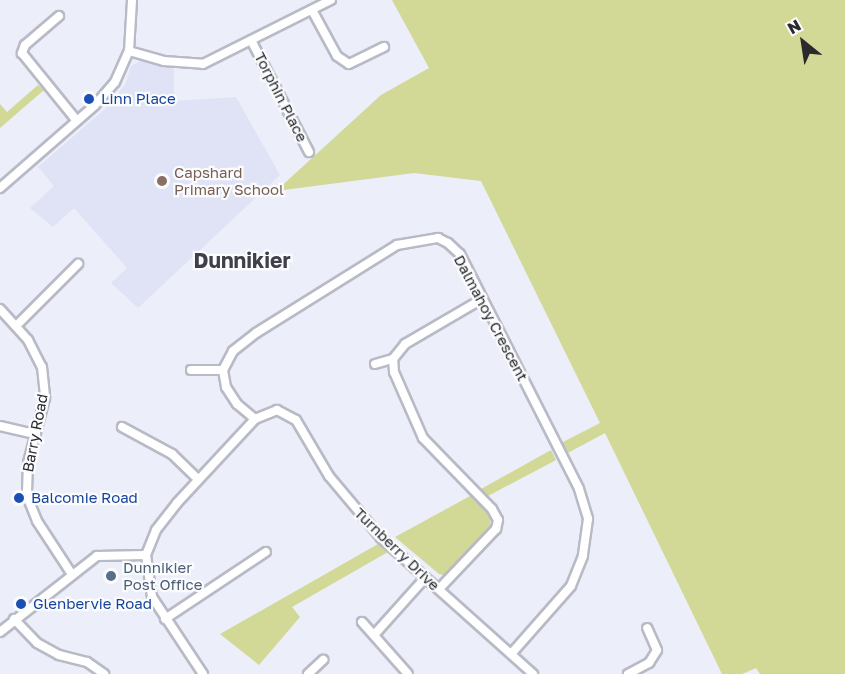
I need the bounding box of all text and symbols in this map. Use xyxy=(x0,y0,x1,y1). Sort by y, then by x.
north arrow xyxy=(773,12,833,72)
text: N xyxy=(784,15,804,38)
street label: Torphin Place xyxy=(251,49,311,145)
place label: Linn Place xyxy=(101,90,176,108)
marker: Linn Place xyxy=(82,92,96,106)
place label: Capshard Primary School xyxy=(174,163,284,198)
marker: Capshard Primary School xyxy=(155,174,169,188)
district label: Dunnikier xyxy=(193,247,291,273)
street label: Dalmahoy Crescent xyxy=(450,252,532,384)
street label: Barry Road xyxy=(19,392,51,474)
place label: Balcomie Road xyxy=(31,489,138,507)
marker: Balcomie Road xyxy=(12,491,26,505)
street label: Turnberry Drive xyxy=(351,504,443,594)
place label: Dunnikier Post Office xyxy=(123,558,202,593)
marker: Dunnikier Post Office xyxy=(104,569,118,583)
place label: Glenbervie Road xyxy=(33,595,152,613)
marker: Glenbervie Road xyxy=(14,597,28,611)

